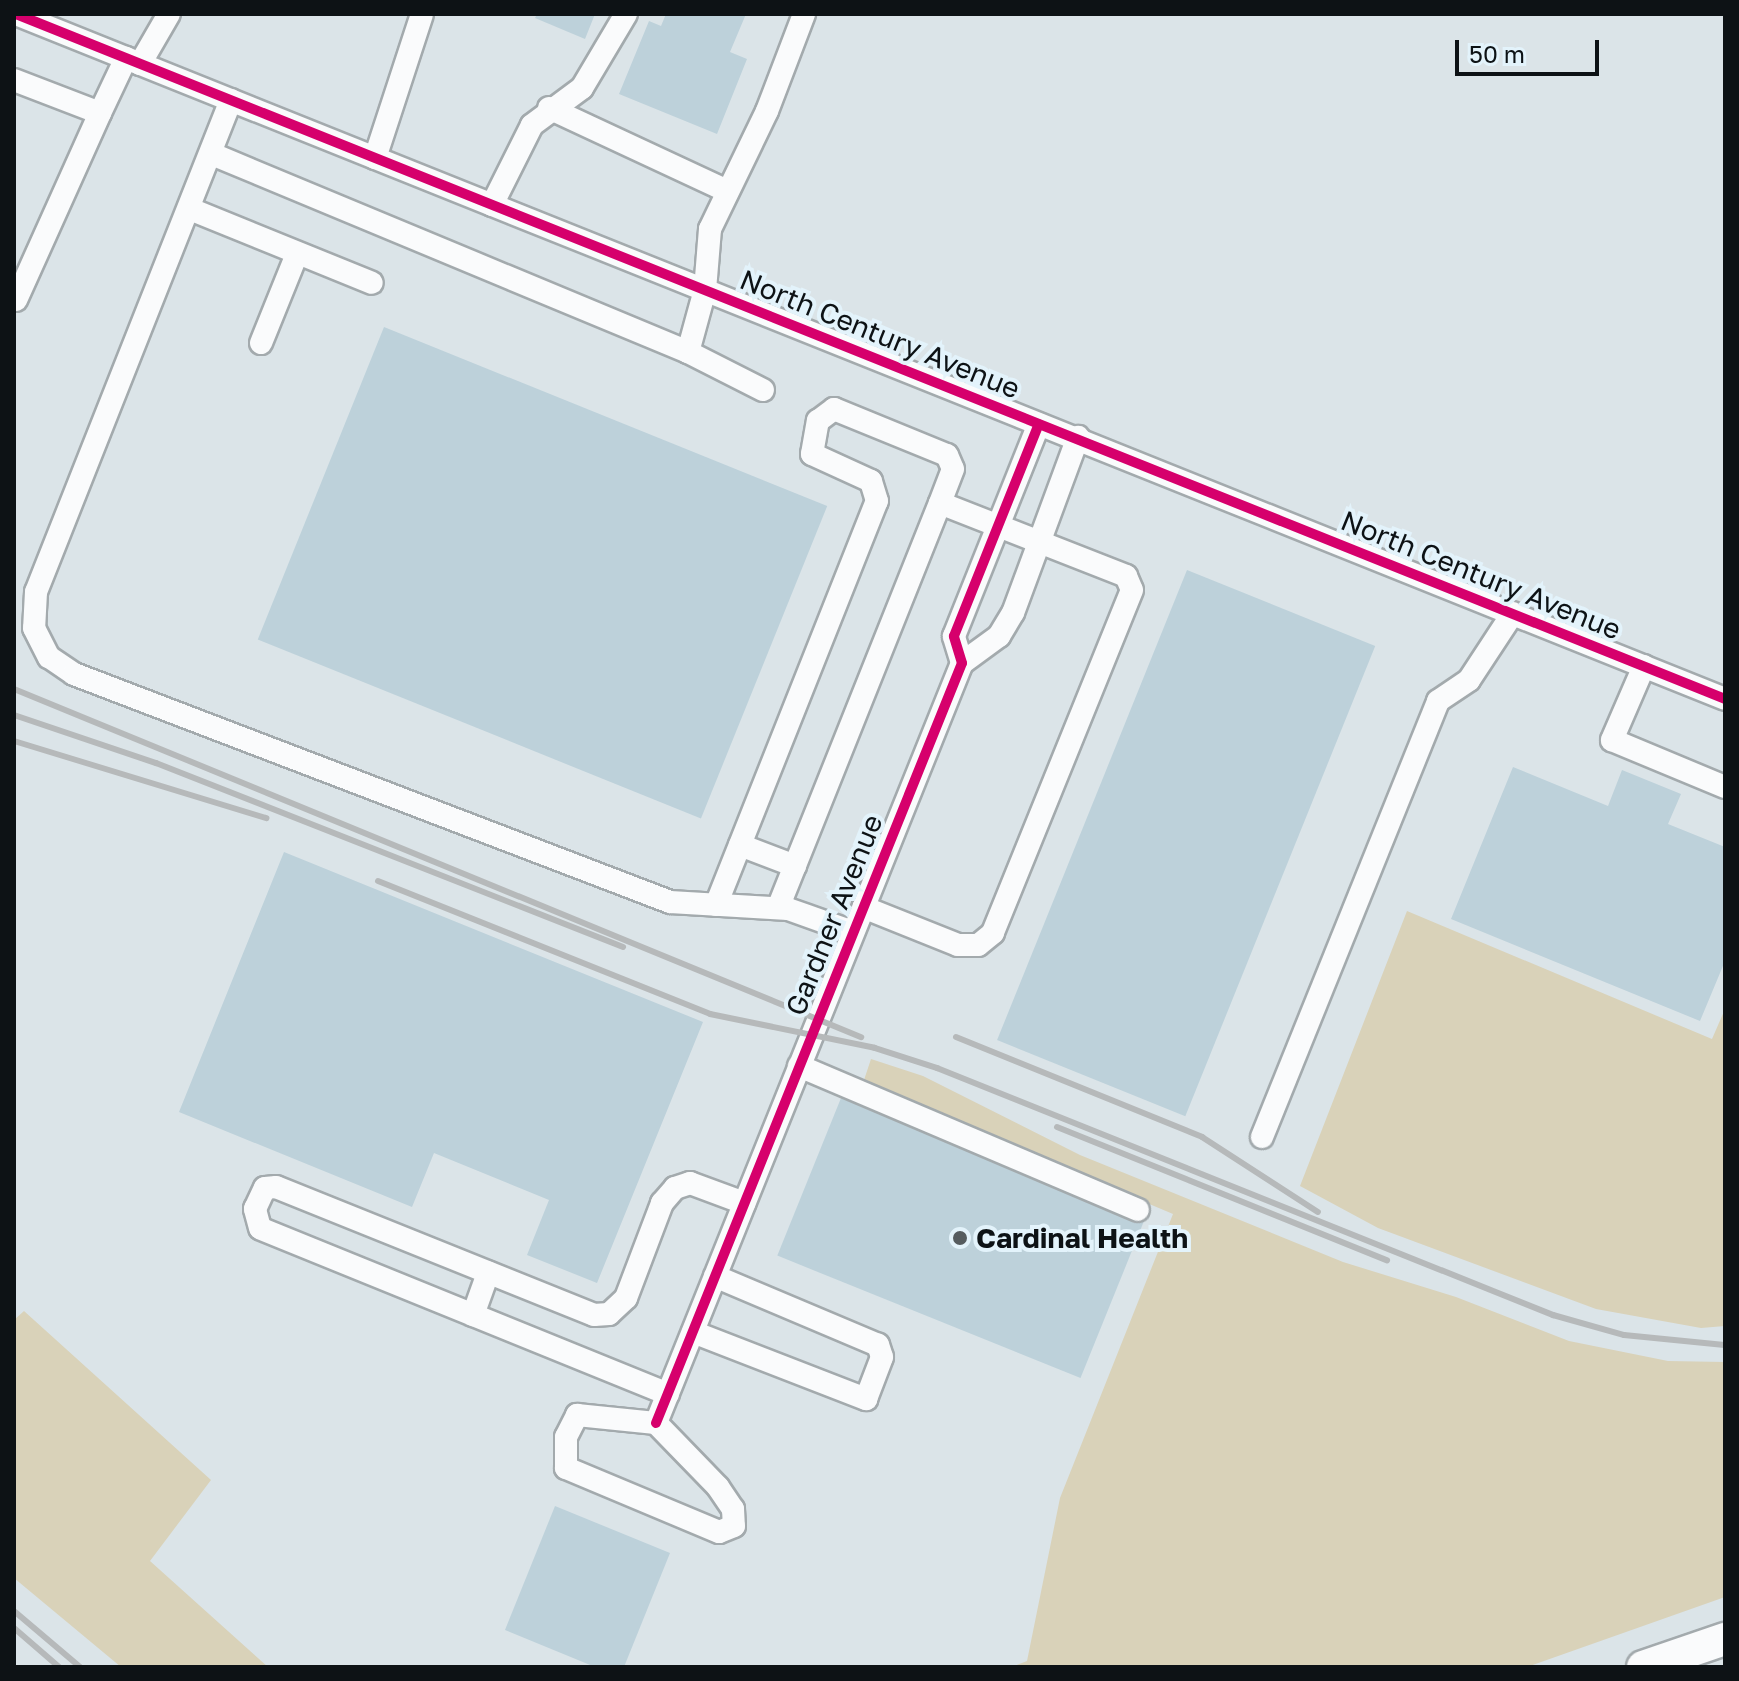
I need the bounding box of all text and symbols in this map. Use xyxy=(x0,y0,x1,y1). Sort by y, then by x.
scale bar xyxy=(1459,24,1603,74)
text: 50 m xyxy=(1469,39,1525,68)
street label: North Century Avenue xyxy=(735,262,1025,406)
street label: North Century Avenue xyxy=(1336,503,1626,647)
street label: Gardner Avenue xyxy=(778,810,890,1020)
place label: Cardinal Health xyxy=(976,1221,1188,1255)
marker: Cardinal Health xyxy=(951,1229,969,1247)

